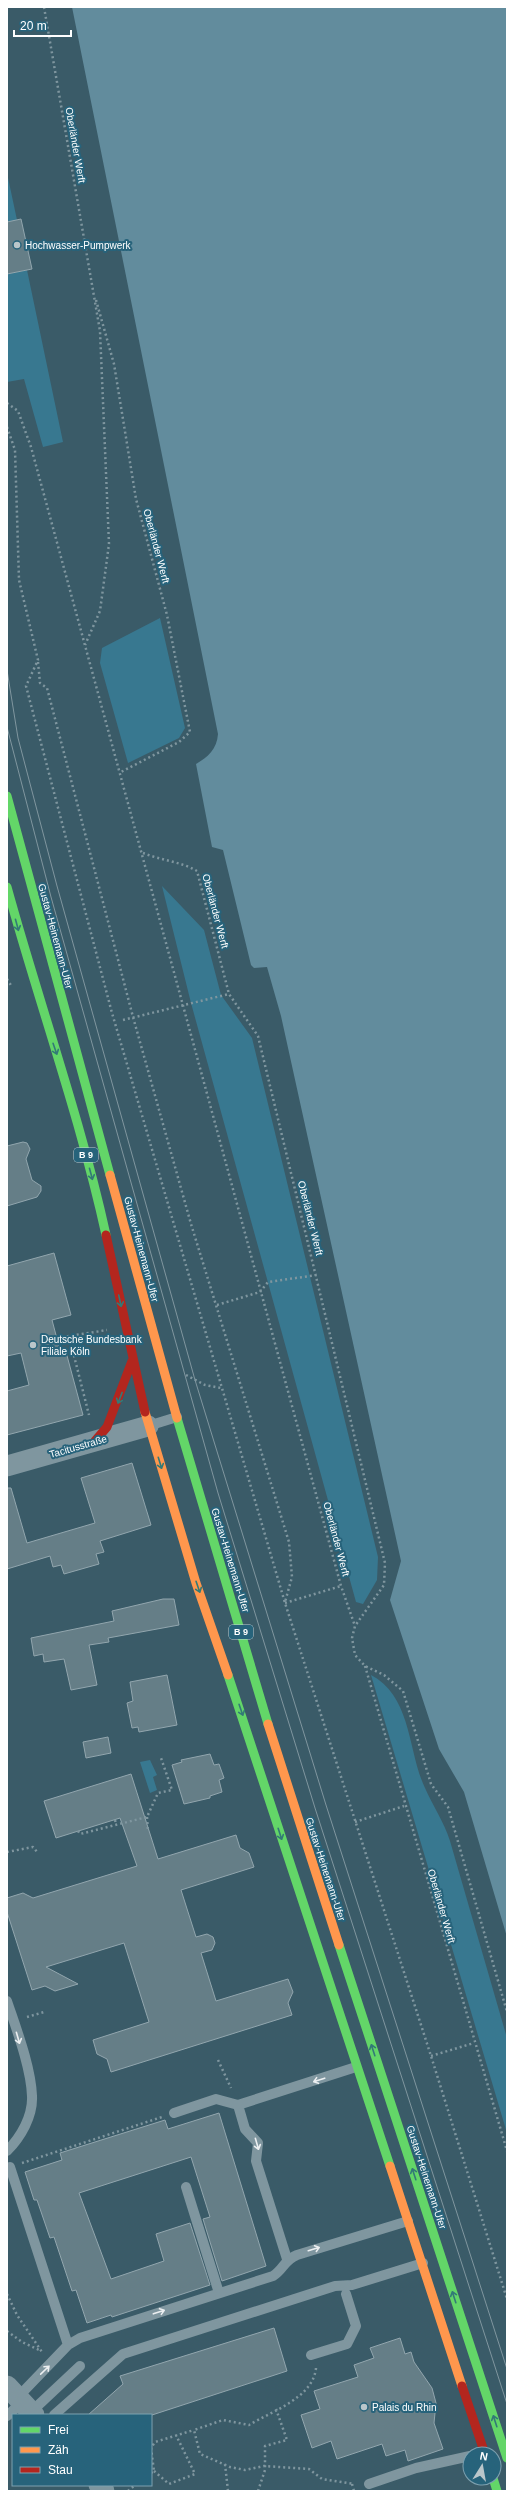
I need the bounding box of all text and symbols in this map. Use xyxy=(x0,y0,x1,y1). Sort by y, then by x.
scale bar xyxy=(14,12,71,38)
text: 20 m xyxy=(20,19,47,33)
street label: Oberländer Werft xyxy=(63,106,88,184)
marker: Hochwasser-Pumpwerk xyxy=(12,240,22,250)
place label: Hochwasser-Pumpwerk xyxy=(25,240,132,251)
street label: Oberländer Werft xyxy=(141,508,172,585)
street label: Oberländer Werft xyxy=(200,873,231,950)
street label: Gustav-Heinemann-Ufer xyxy=(36,882,75,991)
one-way arrow xyxy=(14,918,21,931)
one-way arrow xyxy=(52,1043,59,1056)
road number: B 9 xyxy=(74,1148,98,1162)
one-way arrow xyxy=(88,1168,95,1181)
street label: Oberländer Werft xyxy=(296,1180,325,1257)
street label: Gustav-Heinemann-Ufer xyxy=(122,1195,161,1304)
one-way arrow xyxy=(116,1294,124,1307)
place label: Deutsche Bundesbank Filiale Köln xyxy=(41,1334,143,1357)
marker: Deutsche Bundesbank Filiale Köln xyxy=(28,1340,38,1350)
one-way arrow xyxy=(115,1392,123,1404)
street label: Tacitusstraße xyxy=(48,1433,109,1460)
one-way arrow xyxy=(157,1456,164,1469)
street label: Oberländer Werft xyxy=(321,1501,352,1578)
street label: Gustav-Heinemann-Ufer xyxy=(209,1507,252,1614)
one-way arrow xyxy=(195,1581,202,1594)
road number: B 9 xyxy=(229,1625,253,1639)
one-way arrow xyxy=(237,1704,245,1716)
street label: Gustav-Heinemann-Ufer xyxy=(304,1816,348,1923)
one-way arrow xyxy=(276,1828,284,1840)
street label: Oberländer Werft xyxy=(426,1868,457,1945)
one-way arrow xyxy=(15,2031,22,2044)
one-way arrow xyxy=(369,2045,377,2057)
one-way arrow xyxy=(313,2076,325,2084)
street label: Gustav-Heinemann-Ufer xyxy=(405,2124,449,2231)
one-way arrow xyxy=(253,2138,261,2151)
one-way arrow xyxy=(410,2168,417,2181)
one-way arrow xyxy=(308,2245,321,2252)
one-way arrow xyxy=(450,2292,458,2304)
one-way arrow xyxy=(152,2308,165,2315)
one-way arrow xyxy=(40,2365,50,2375)
marker: Palais du Rhin xyxy=(359,2402,369,2412)
place label: Palais du Rhin xyxy=(372,2402,436,2413)
legend xyxy=(12,2414,152,2486)
one-way arrow xyxy=(491,2415,498,2428)
text: Frei xyxy=(48,2423,69,2437)
text: Zäh xyxy=(48,2443,69,2457)
north arrow xyxy=(462,2446,502,2486)
text: N xyxy=(479,2450,489,2463)
text: Stau xyxy=(48,2463,73,2477)

